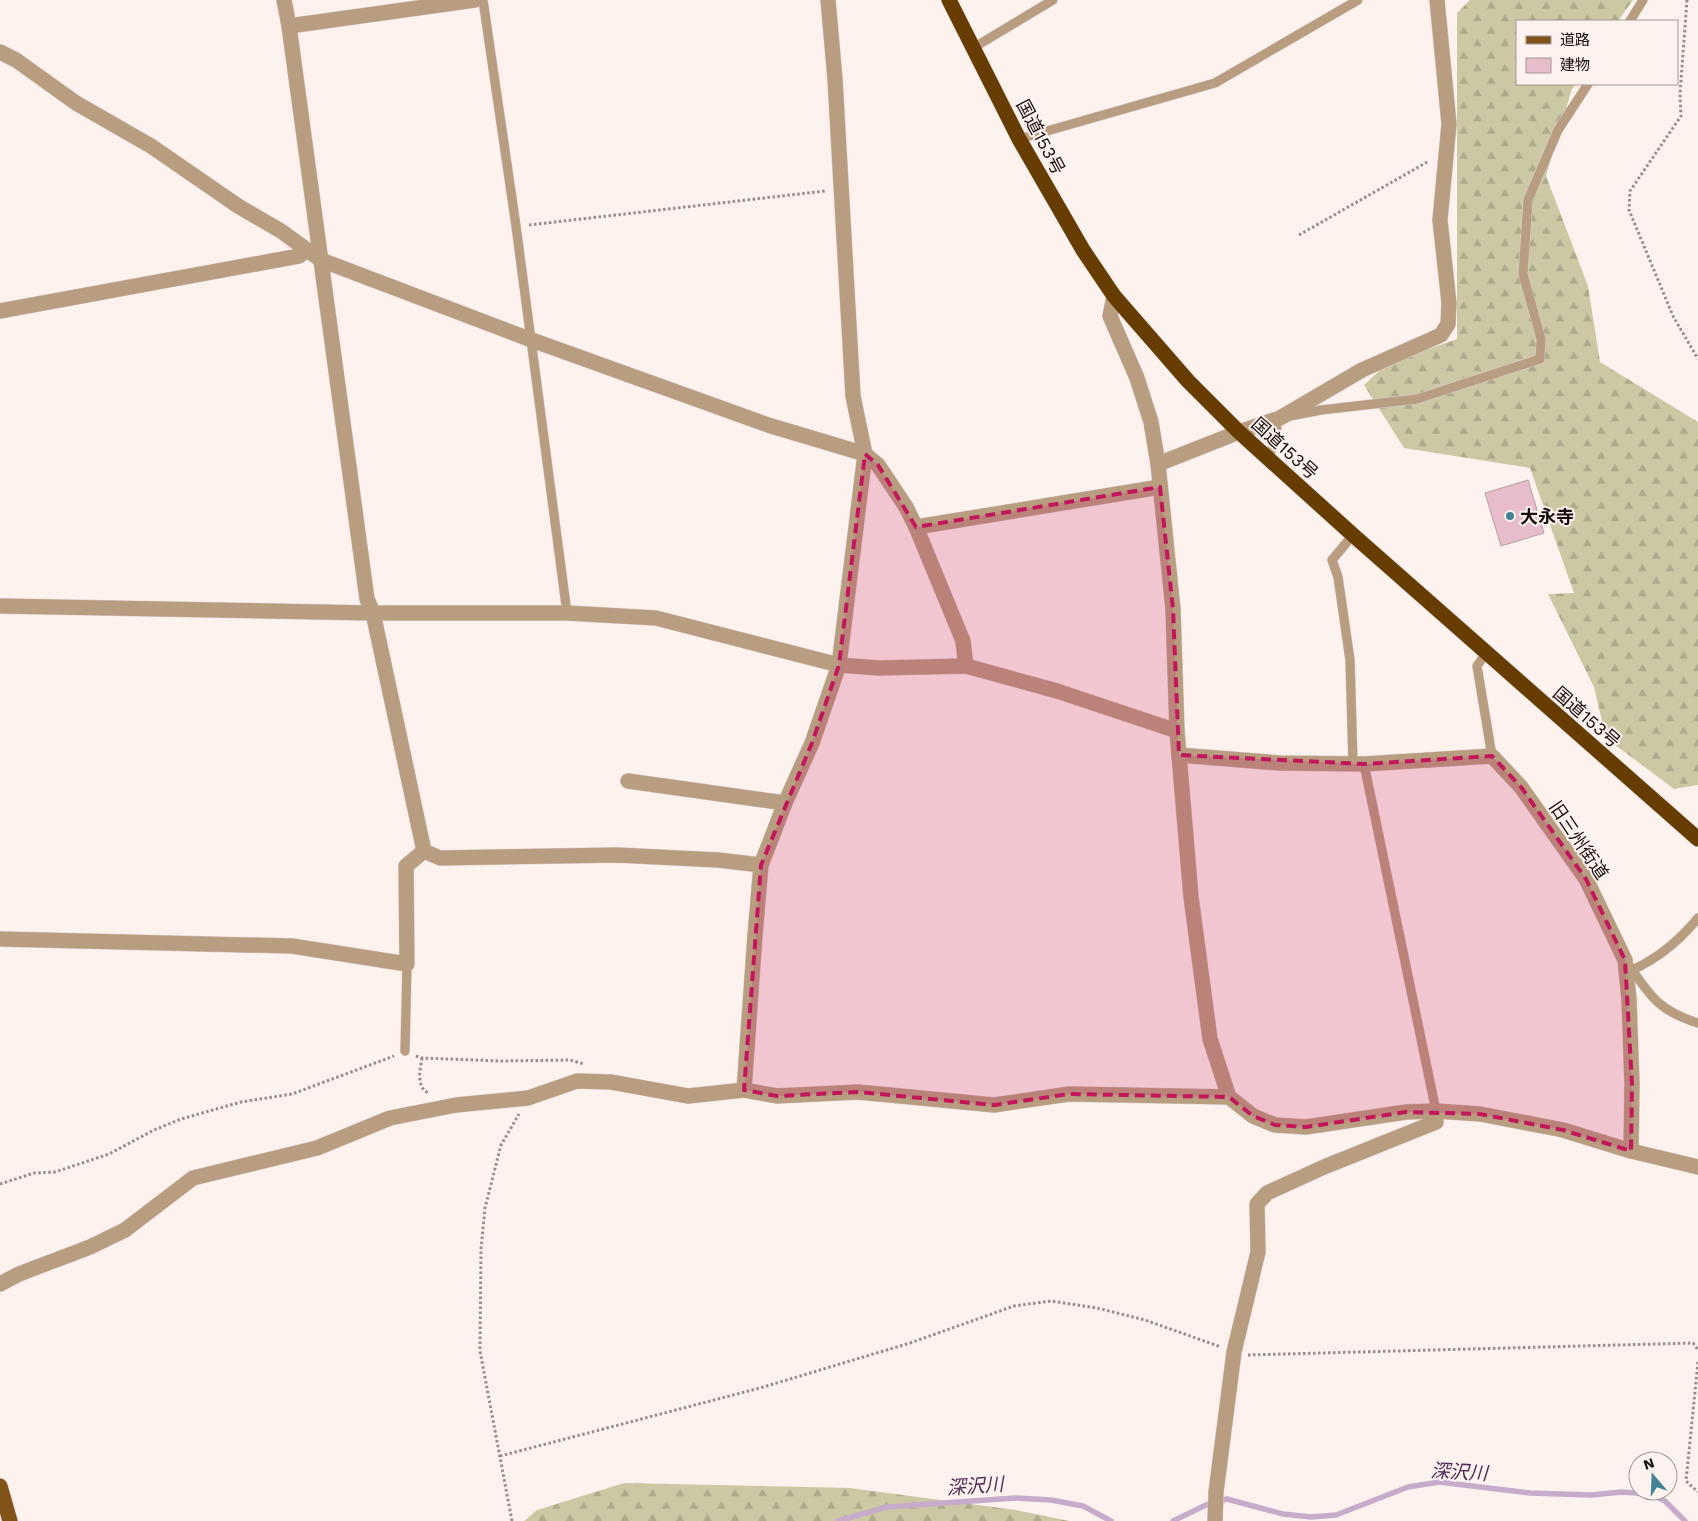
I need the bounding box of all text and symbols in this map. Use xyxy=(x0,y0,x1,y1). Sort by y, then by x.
legend xyxy=(1516,20,1678,85)
text: 道路 xyxy=(1560,31,1590,49)
text: 建物 xyxy=(1560,56,1590,74)
street label: 国道153号 xyxy=(1012,96,1070,178)
street label: 国道153号 xyxy=(1248,413,1322,483)
place label: 大永寺 xyxy=(1520,506,1574,527)
marker: 大永寺 xyxy=(1504,510,1516,522)
street label: 国道153号 xyxy=(1549,682,1625,752)
street label: 旧三州街道 xyxy=(1545,797,1613,883)
north arrow xyxy=(1628,1451,1678,1501)
text: N xyxy=(1641,1454,1656,1473)
water label: 深沢川 xyxy=(1430,1459,1490,1485)
water label: 深沢川 xyxy=(946,1472,1006,1499)

